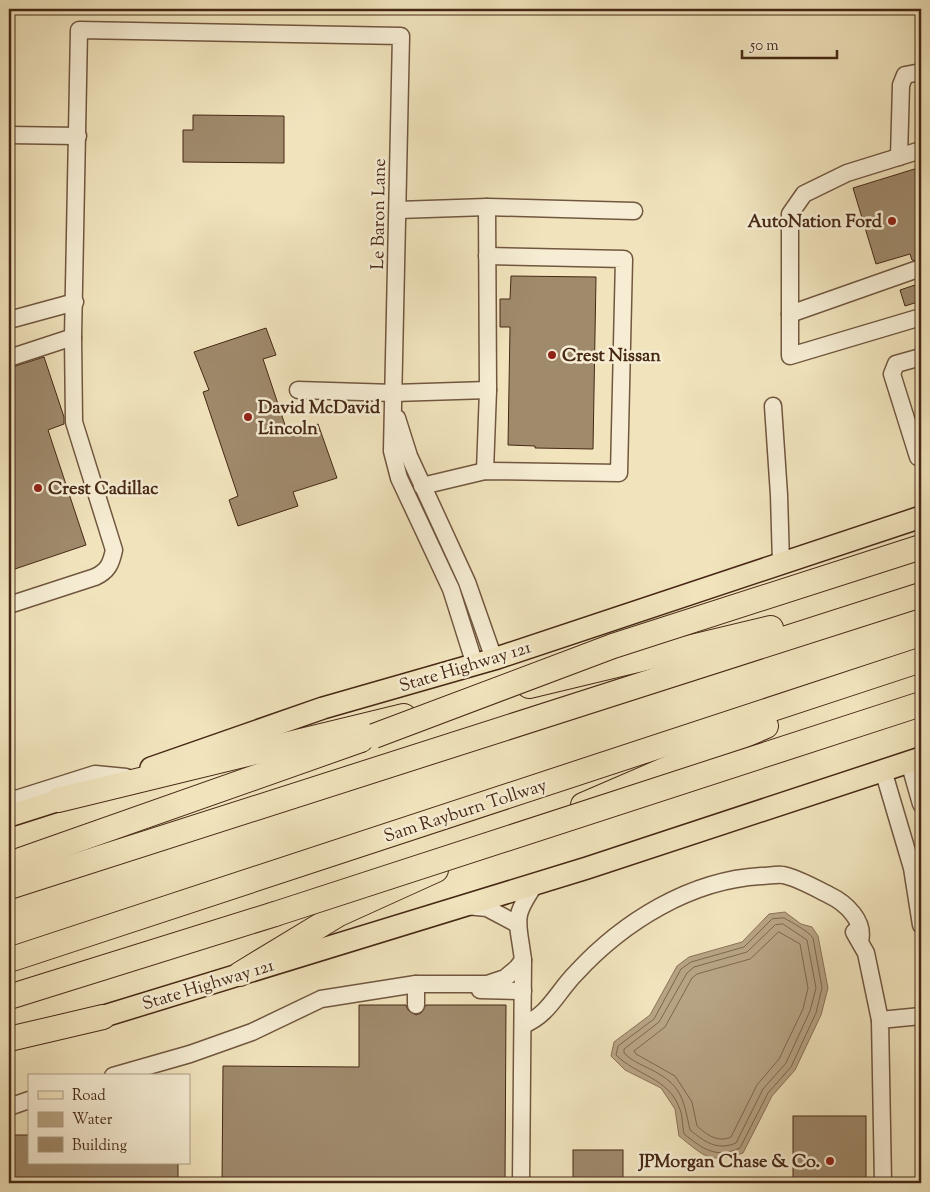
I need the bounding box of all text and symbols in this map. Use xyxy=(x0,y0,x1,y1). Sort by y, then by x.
scale bar xyxy=(742,28,838,60)
text: 50 m xyxy=(749,36,779,57)
street label: Le Baron Lane xyxy=(366,158,394,270)
place label: AutoNation Ford xyxy=(748,210,883,236)
marker: AutoNation Ford xyxy=(886,215,898,227)
place label: Crest Nissan xyxy=(562,344,661,370)
marker: Crest Nissan xyxy=(546,349,558,361)
place label: David McDavid Lincoln xyxy=(258,396,381,443)
marker: David McDavid Lincoln xyxy=(242,411,254,423)
place label: Crest Cadillac xyxy=(48,477,159,503)
marker: Crest Cadillac xyxy=(32,482,44,494)
street label: State Highway 121 xyxy=(396,635,535,700)
street label: Sam Rayburn Tollway xyxy=(381,773,551,851)
street label: State Highway 121 xyxy=(139,953,278,1018)
legend xyxy=(28,1074,190,1164)
text: Road xyxy=(72,1086,106,1107)
text: Water xyxy=(72,1110,113,1131)
text: Building xyxy=(72,1136,127,1157)
place label: JPMorgan Chase & Co. xyxy=(637,1150,820,1176)
marker: JPMorgan Chase & Co. xyxy=(824,1155,836,1167)

